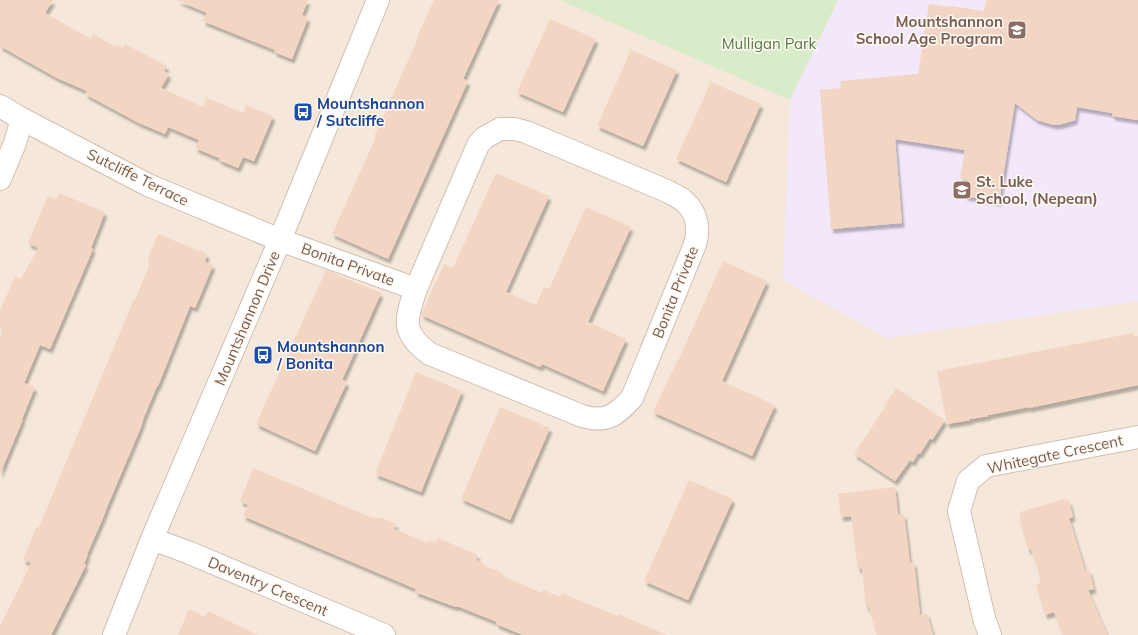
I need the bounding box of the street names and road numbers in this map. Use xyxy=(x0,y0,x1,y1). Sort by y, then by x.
street label: Sutcliffe Terrace xyxy=(84,144,192,210)
street label: Bonita Private xyxy=(299,238,397,290)
street label: Bonita Private xyxy=(648,243,702,341)
street label: Mountshannon Drive xyxy=(210,248,284,388)
street label: Whitegate Crescent xyxy=(985,430,1125,478)
street label: Daventry Crescent xyxy=(205,552,331,620)

